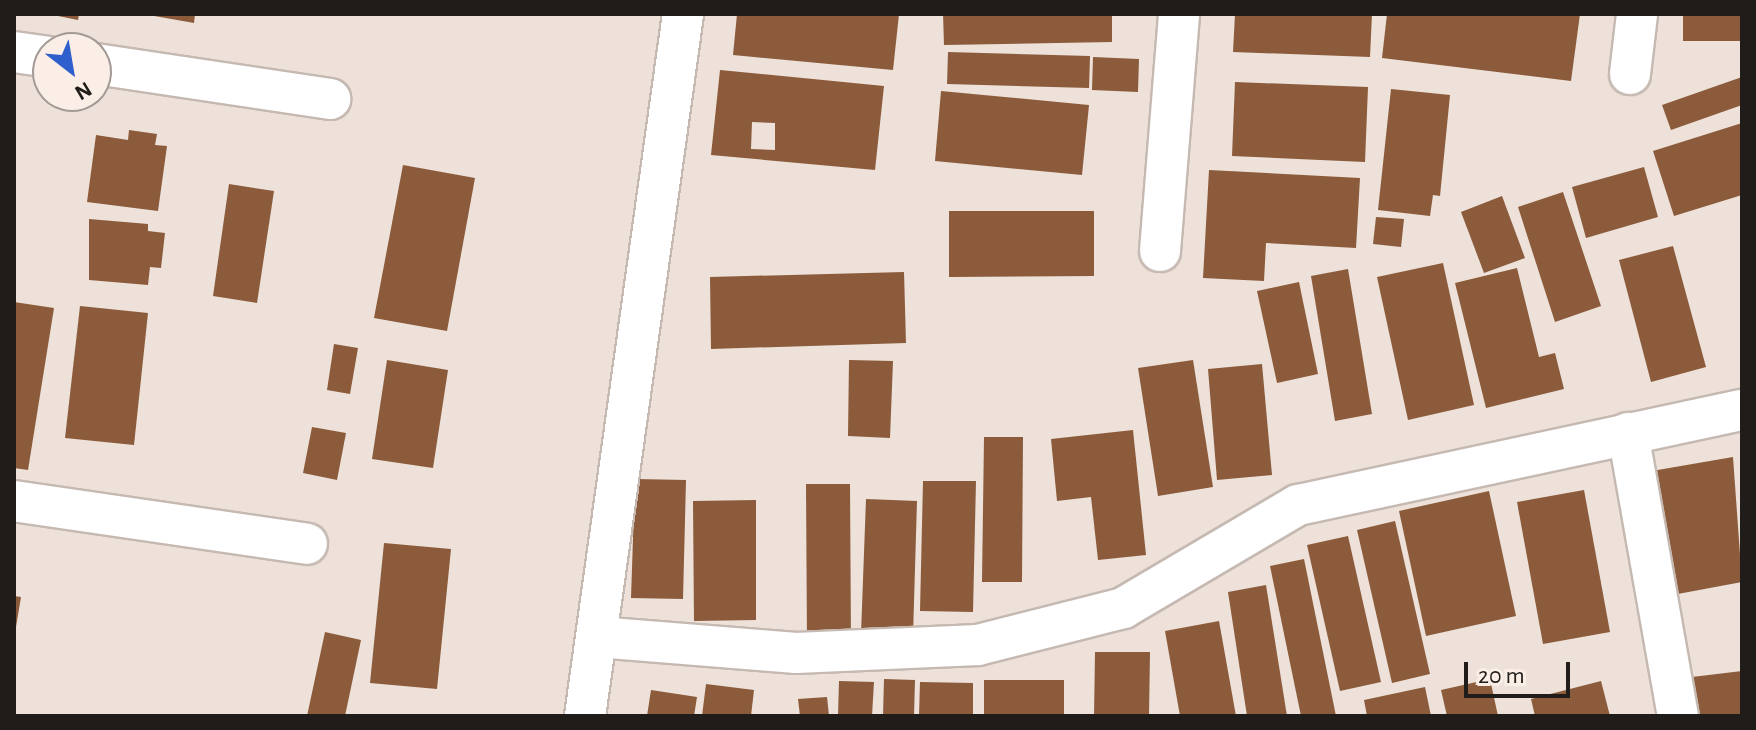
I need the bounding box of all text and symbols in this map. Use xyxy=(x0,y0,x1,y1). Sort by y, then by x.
north arrow xyxy=(32,32,112,112)
text: N xyxy=(71,77,96,104)
scale bar xyxy=(1468,646,1574,696)
text: 20 m xyxy=(1478,664,1525,688)

